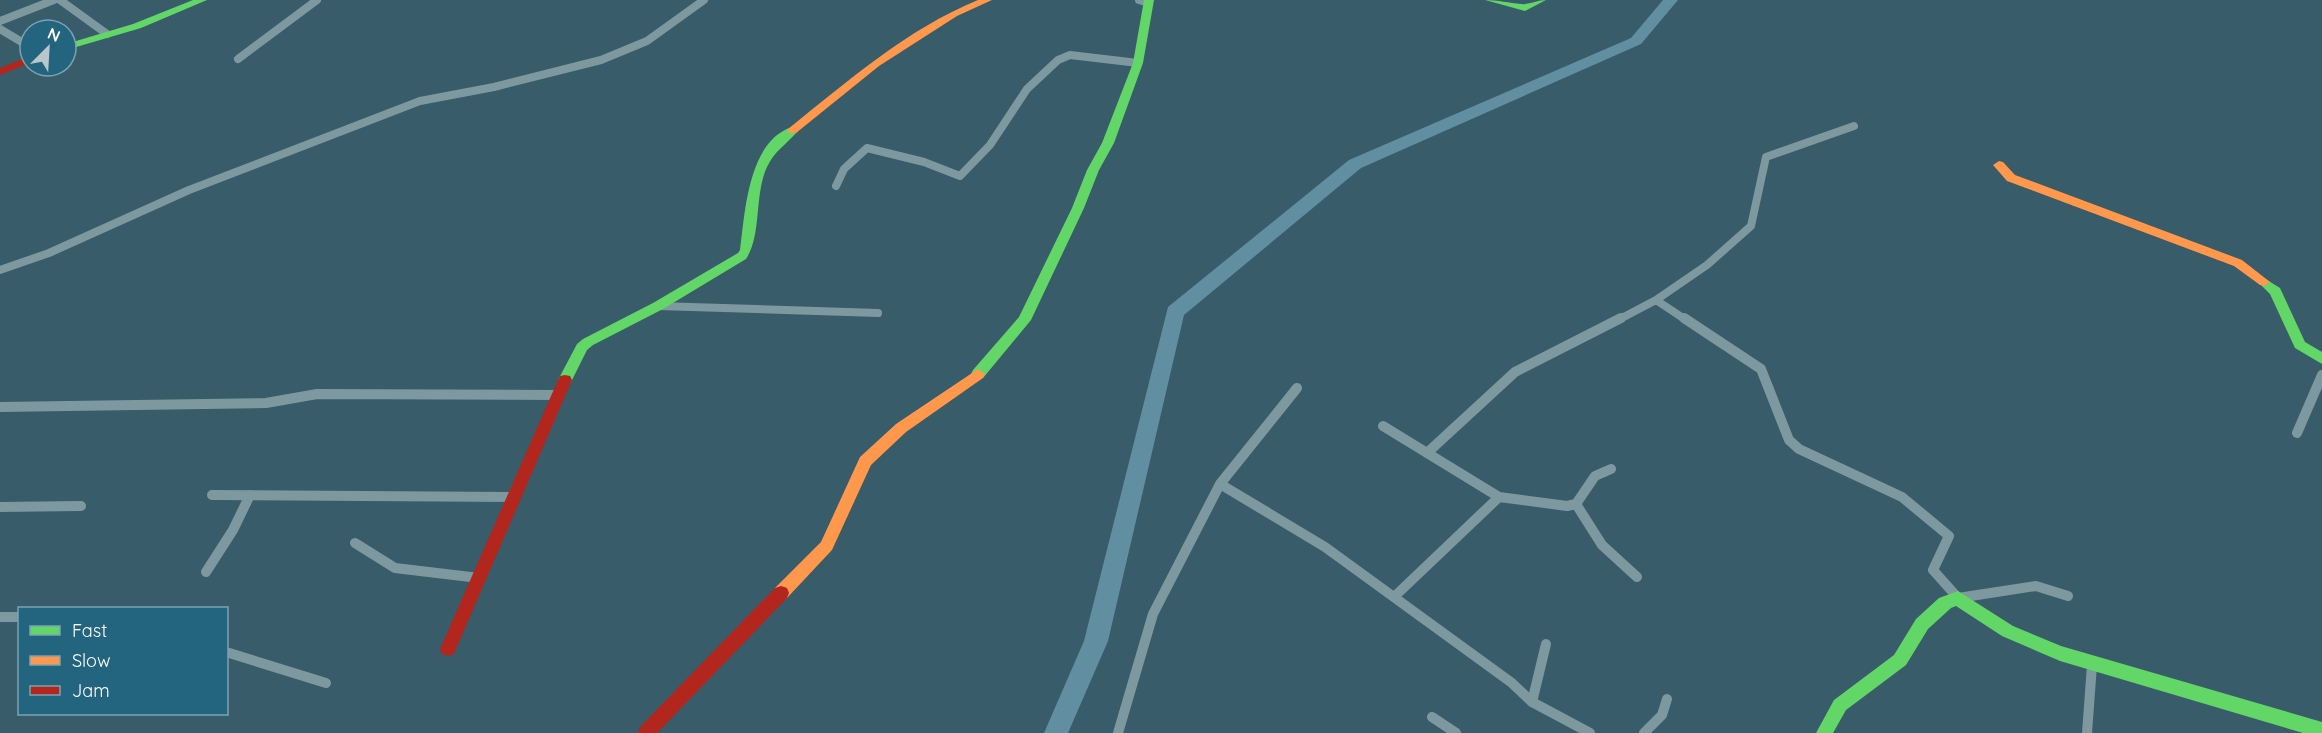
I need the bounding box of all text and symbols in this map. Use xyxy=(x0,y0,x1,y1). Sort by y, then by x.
north arrow xyxy=(18,18,78,78)
text: N xyxy=(45,23,64,46)
legend xyxy=(18,607,228,715)
text: Fast xyxy=(72,619,107,642)
text: Slow xyxy=(72,649,110,672)
text: Jam xyxy=(72,679,110,702)

